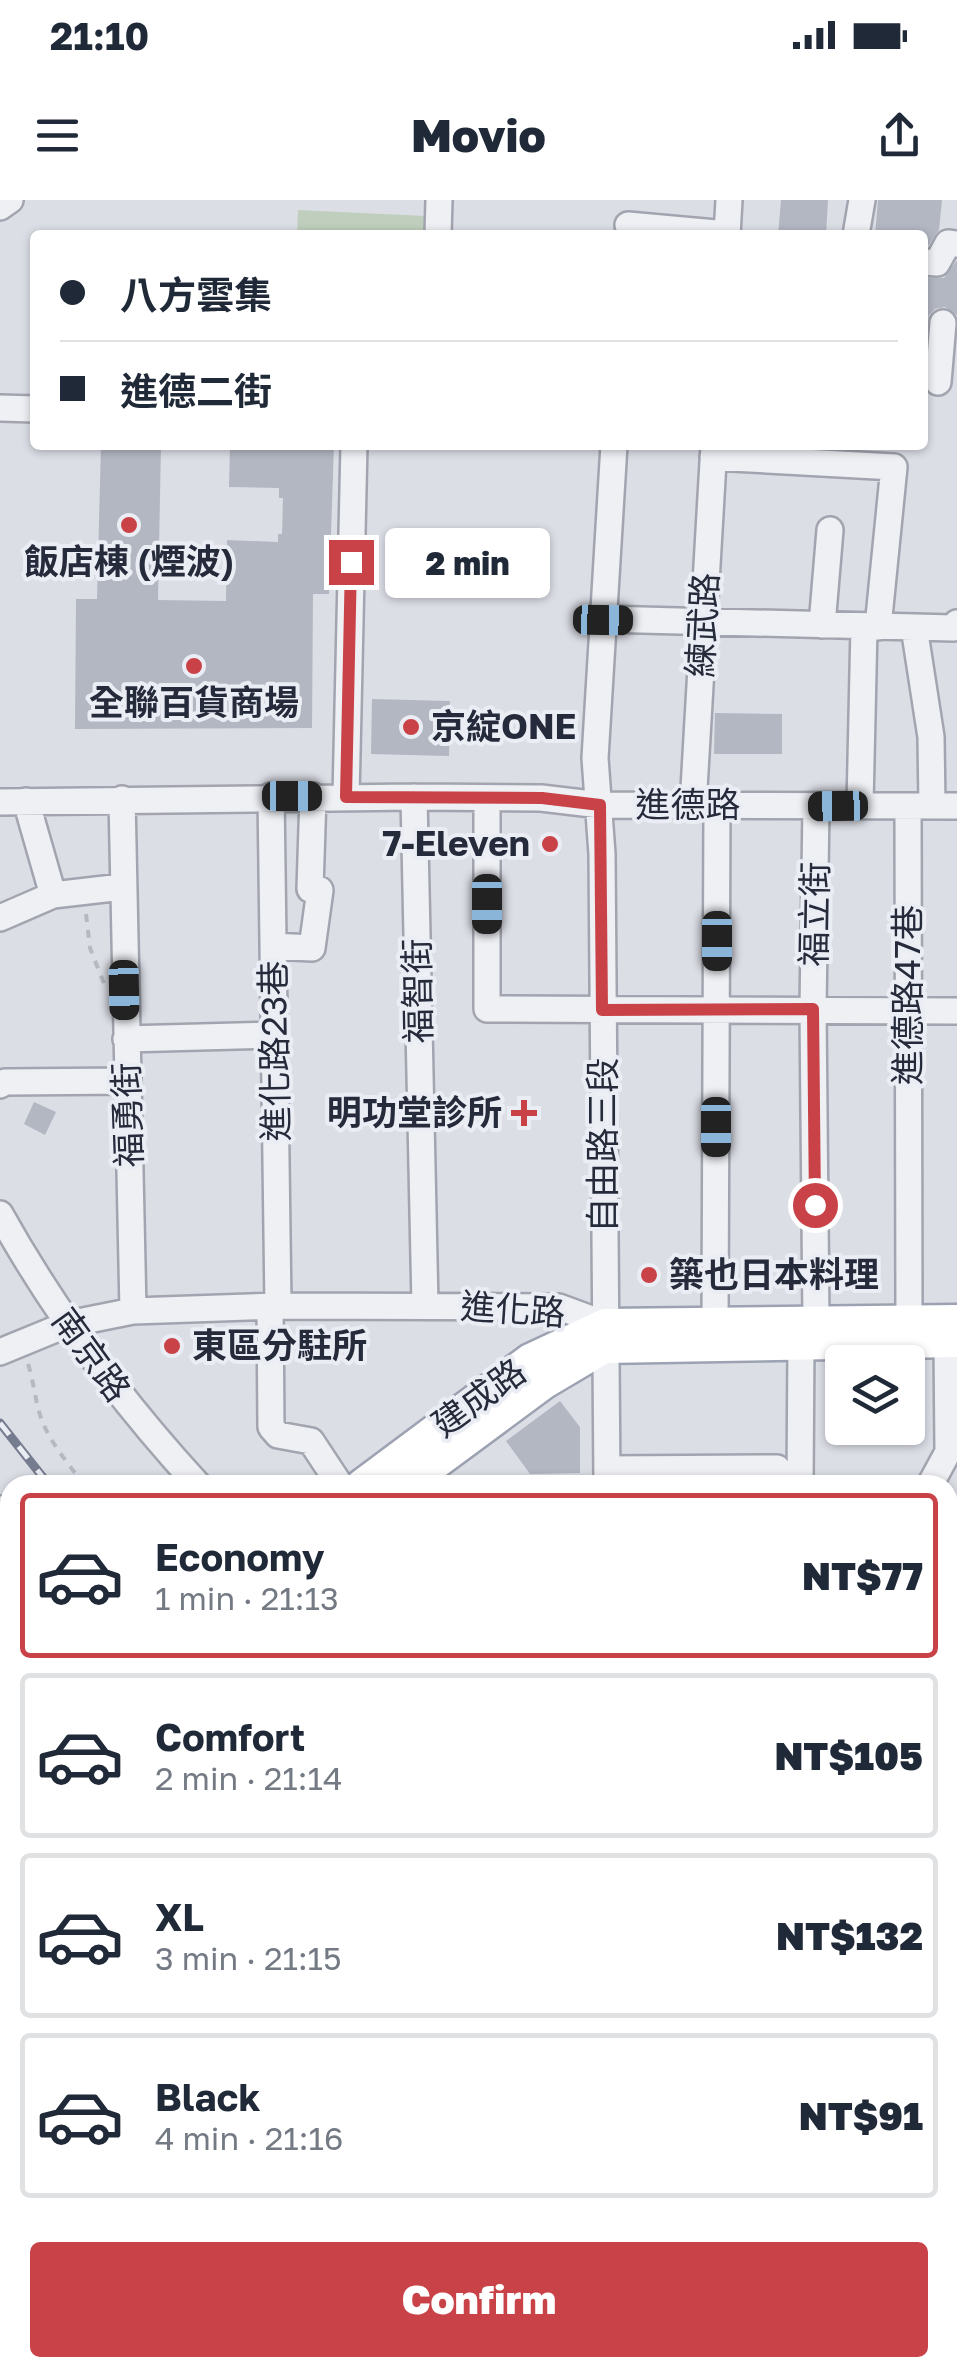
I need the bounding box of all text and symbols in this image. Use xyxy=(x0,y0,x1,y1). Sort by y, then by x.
text: 21:10 xyxy=(50,13,149,58)
icon: menu xyxy=(30,108,85,163)
text: Movio xyxy=(411,108,546,162)
icon: share xyxy=(872,108,927,163)
text: 八方雲集 xyxy=(120,272,272,317)
text: 進德二街 xyxy=(120,368,272,413)
marker: 飯店棟 (煙波) xyxy=(118,514,140,536)
callout: 2 min xyxy=(386,527,551,597)
place label: 飯店棟 (煙波) xyxy=(24,540,234,582)
route end xyxy=(329,540,374,585)
text: 2 min xyxy=(425,544,510,582)
street label: 練武路 xyxy=(678,571,726,678)
car xyxy=(573,604,633,636)
marker: 全聯百貨商場 xyxy=(183,655,205,677)
place label: 全聯百貨商場 xyxy=(89,681,299,723)
place label: 京綻ONE xyxy=(431,705,576,747)
marker: 京綻ONE xyxy=(400,716,422,738)
car xyxy=(262,781,322,811)
street label: 進德路 xyxy=(635,783,741,825)
car xyxy=(808,790,868,822)
place label: 7-Eleven xyxy=(382,822,530,864)
marker: 7-Eleven xyxy=(539,833,561,855)
street label: 福立街 xyxy=(792,861,836,967)
car xyxy=(472,874,502,934)
street label: 進德路47巷 xyxy=(886,905,928,1085)
car xyxy=(702,911,732,971)
street label: 福智街 xyxy=(395,938,439,1044)
car xyxy=(108,960,140,1020)
street label: 進化路23巷 xyxy=(251,960,297,1142)
street label: 自由路三段 xyxy=(581,1057,623,1233)
street label: 福勇街 xyxy=(104,1062,150,1168)
place label: 明功堂診所 xyxy=(327,1091,502,1133)
car xyxy=(701,1097,731,1157)
marker: 明功堂診所 xyxy=(511,1100,537,1126)
route start xyxy=(793,1183,838,1228)
place label: 築也日本料理 xyxy=(669,1253,879,1295)
marker: 築也日本料理 xyxy=(638,1264,660,1286)
street label: 進化路 xyxy=(459,1284,567,1334)
street label: 南京路 xyxy=(44,1300,140,1409)
place label: 東區分駐所 xyxy=(192,1324,367,1366)
marker: 東區分駐所 xyxy=(161,1335,183,1357)
map controls xyxy=(825,1345,925,1445)
button: layers xyxy=(825,1345,925,1445)
street label: 建成路 xyxy=(424,1349,533,1445)
icon: car xyxy=(35,1531,125,1621)
text: Economy xyxy=(155,1534,324,1579)
text: NT$77 xyxy=(802,1553,923,1598)
text: 1 min · 21:13 xyxy=(155,1579,339,1617)
icon: car xyxy=(35,1711,125,1801)
text: Comfort xyxy=(155,1714,305,1759)
text: NT$105 xyxy=(774,1733,923,1778)
text: 2 min · 21:14 xyxy=(155,1759,342,1797)
icon: car xyxy=(35,1891,125,1981)
text: XL xyxy=(155,1894,204,1939)
text: NT$132 xyxy=(776,1913,923,1958)
text: 3 min · 21:15 xyxy=(155,1939,342,1977)
icon: car xyxy=(35,2071,125,2161)
text: Black xyxy=(155,2074,260,2119)
text: NT$91 xyxy=(799,2093,923,2138)
text: 4 min · 21:16 xyxy=(155,2119,343,2157)
button: Confirm xyxy=(30,2242,928,2357)

